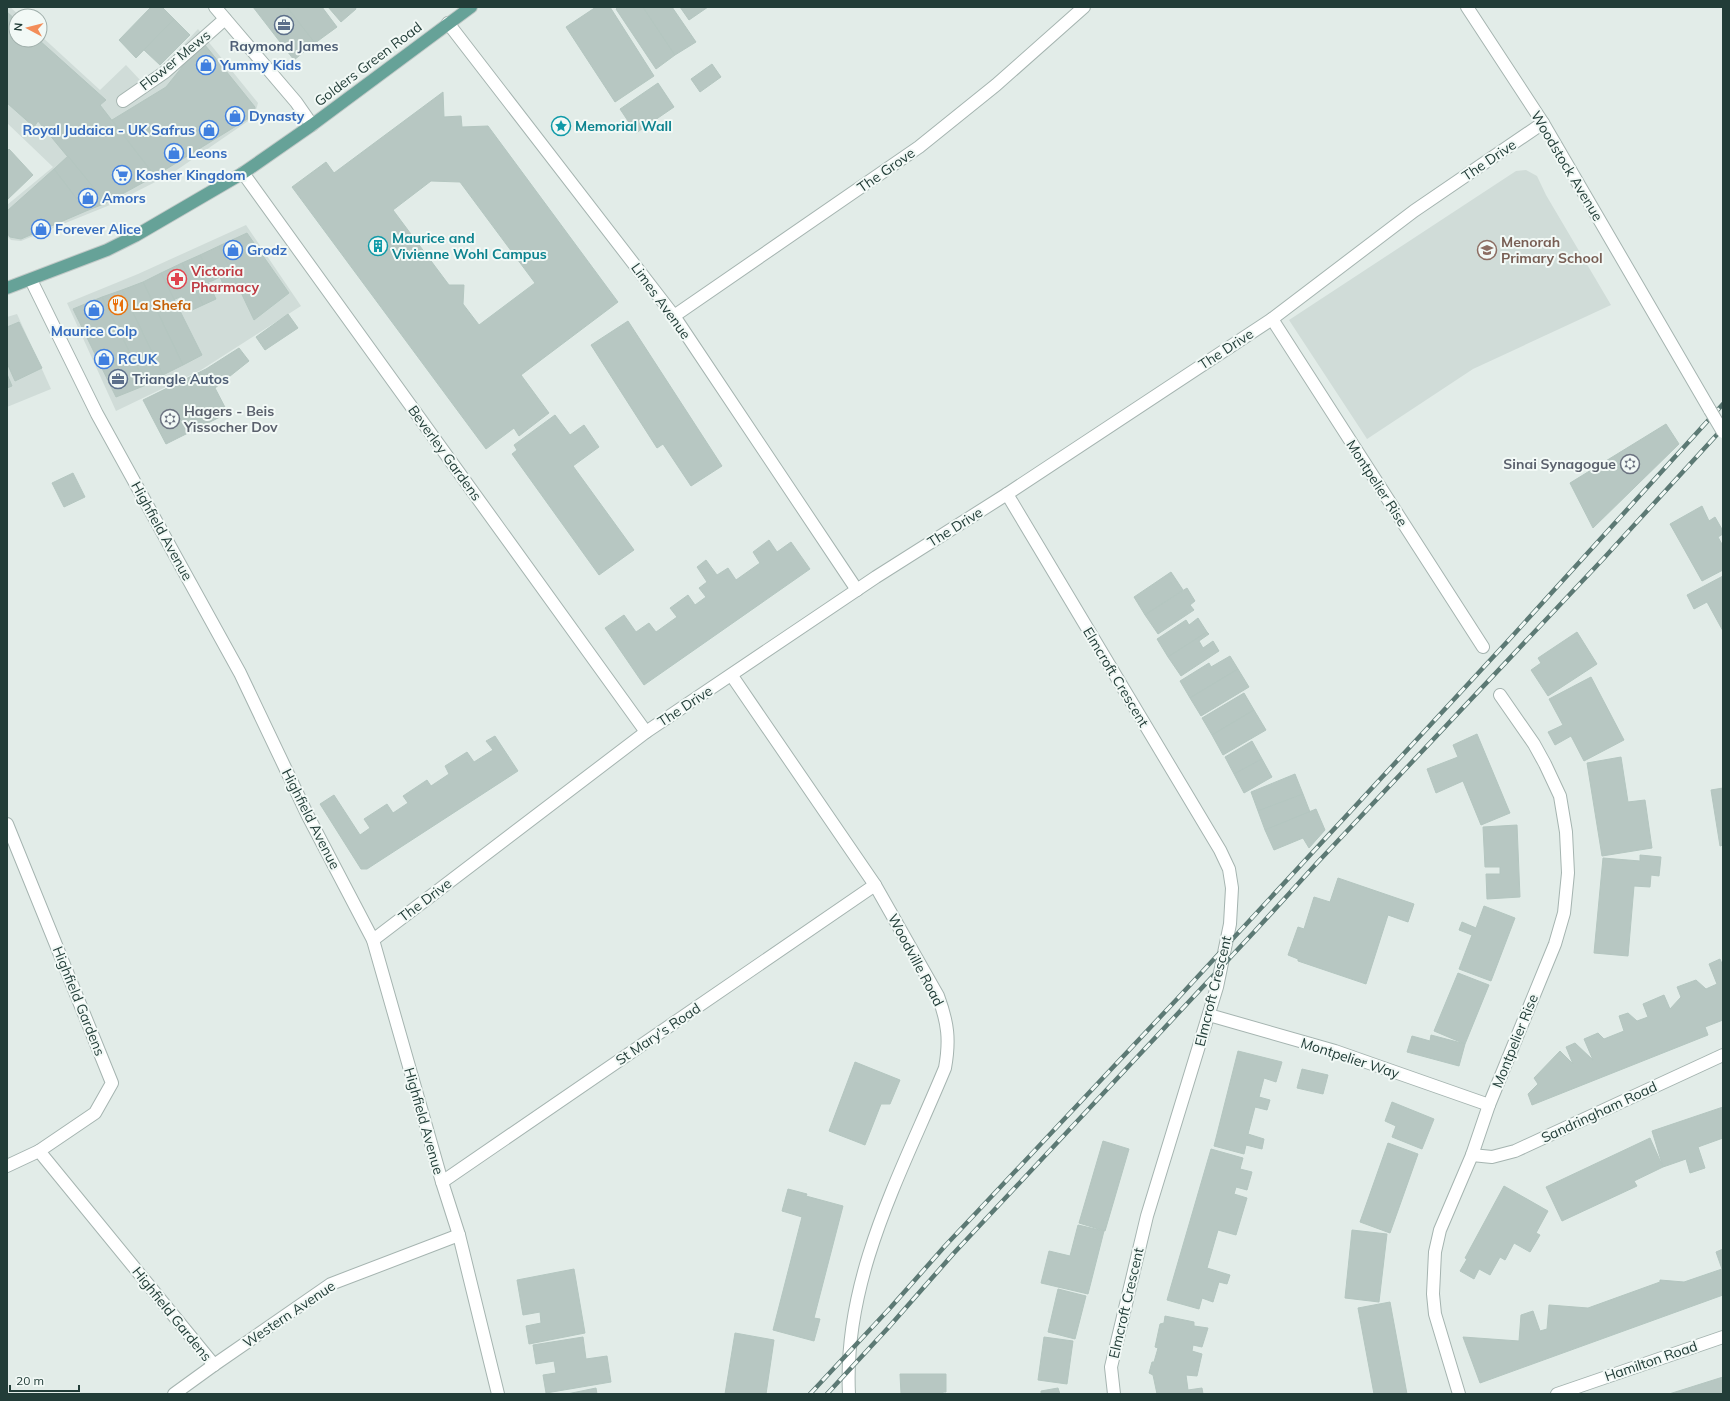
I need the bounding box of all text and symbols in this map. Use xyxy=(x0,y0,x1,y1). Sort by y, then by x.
north arrow xyxy=(8,8,48,48)
office icon: Raymond James xyxy=(273,14,295,36)
street label: Golders Green Road xyxy=(311,18,425,110)
text: N xyxy=(11,22,26,32)
street label: Flower Mews xyxy=(136,26,214,94)
place label: Raymond James xyxy=(230,37,338,55)
shop icon: Yummy Kids xyxy=(195,54,217,76)
place label: Yummy Kids xyxy=(219,56,301,74)
shop icon: Dynasty xyxy=(224,105,246,127)
place label: Dynasty xyxy=(249,107,305,125)
street label: Woodstock Avenue xyxy=(1527,108,1607,224)
place icon: Memorial Wall xyxy=(550,115,572,137)
place label: Memorial Wall xyxy=(575,117,672,135)
shop icon: Royal Judaica - UK Safrus xyxy=(198,119,220,141)
place label: Royal Judaica - UK Safrus xyxy=(22,121,195,139)
street label: The Drive xyxy=(1458,135,1520,185)
shop icon: Leons xyxy=(163,142,185,164)
place label: Leons xyxy=(188,144,227,162)
street label: The Grove xyxy=(854,144,918,196)
supermarket icon: Kosher Kingdom xyxy=(111,164,133,186)
place label: Kosher Kingdom xyxy=(136,166,246,184)
shop icon: Amors xyxy=(77,187,99,209)
place label: Amors xyxy=(102,189,146,207)
shop icon: Forever Alice xyxy=(30,218,52,240)
place label: Forever Alice xyxy=(55,220,141,238)
place label: Maurice and Vivienne Wohl Campus xyxy=(391,229,547,263)
place label: Menorah Primary School xyxy=(1501,233,1603,267)
building icon: Maurice and Vivienne Wohl Campus xyxy=(367,235,389,257)
shop icon: Grodz xyxy=(222,239,244,261)
school or university icon: Menorah Primary School xyxy=(1476,239,1498,261)
place label: Grodz xyxy=(247,241,287,259)
street label: Limes Avenue xyxy=(627,259,695,343)
place label: Victoria Pharmacy xyxy=(190,262,259,296)
pharmacy icon: Victoria Pharmacy xyxy=(166,268,188,290)
restaurant icon: La Shefa xyxy=(107,294,129,316)
place label: La Shefa xyxy=(132,296,191,314)
shop icon: Maurice Colp xyxy=(83,299,105,321)
place label: Maurice Colp xyxy=(51,322,138,340)
street label: The Drive xyxy=(1195,325,1257,373)
shop icon: RCUK xyxy=(93,348,115,370)
place label: RCUK xyxy=(118,350,158,368)
office icon: Triangle Autos xyxy=(107,368,129,390)
place label: Triangle Autos xyxy=(132,370,229,388)
place label: Hagers - Beis Yissocher Dov xyxy=(183,402,278,436)
street label: Beverley Gardens xyxy=(404,402,486,504)
synagogue icon: Hagers - Beis Yissocher Dov xyxy=(159,408,181,430)
street label: Montpelier Rise xyxy=(1342,436,1412,530)
synagogue icon: Sinai Synagogue xyxy=(1619,453,1641,475)
place label: Sinai Synagogue xyxy=(1503,455,1616,473)
street label: Highfield Avenue xyxy=(127,478,197,584)
street label: The Drive xyxy=(924,503,986,551)
street label: Elmcroft Crescent xyxy=(1079,624,1153,730)
street label: The Drive xyxy=(654,682,716,730)
street label: Highfield Avenue xyxy=(278,766,344,872)
street label: The Drive xyxy=(395,874,455,926)
street label: Woodville Road xyxy=(884,911,948,1009)
street label: Elmcroft Crescent xyxy=(1191,934,1235,1048)
street label: Highfield Gardens xyxy=(49,944,109,1058)
street label: Montpelier Rise xyxy=(1488,991,1542,1091)
street label: St Mary's Road xyxy=(612,999,704,1069)
street label: Montpelier Way xyxy=(1298,1034,1402,1083)
street label: Highfield Avenue xyxy=(400,1065,448,1177)
street label: Sandringham Road xyxy=(1538,1077,1660,1147)
street label: Elmcroft Crescent xyxy=(1104,1246,1148,1360)
street label: Highfield Gardens xyxy=(128,1263,216,1365)
street label: Western Avenue xyxy=(239,1277,339,1351)
street label: Hamilton Road xyxy=(1602,1337,1700,1385)
scale bar xyxy=(10,1367,79,1393)
text: 20 m xyxy=(16,1373,44,1388)

